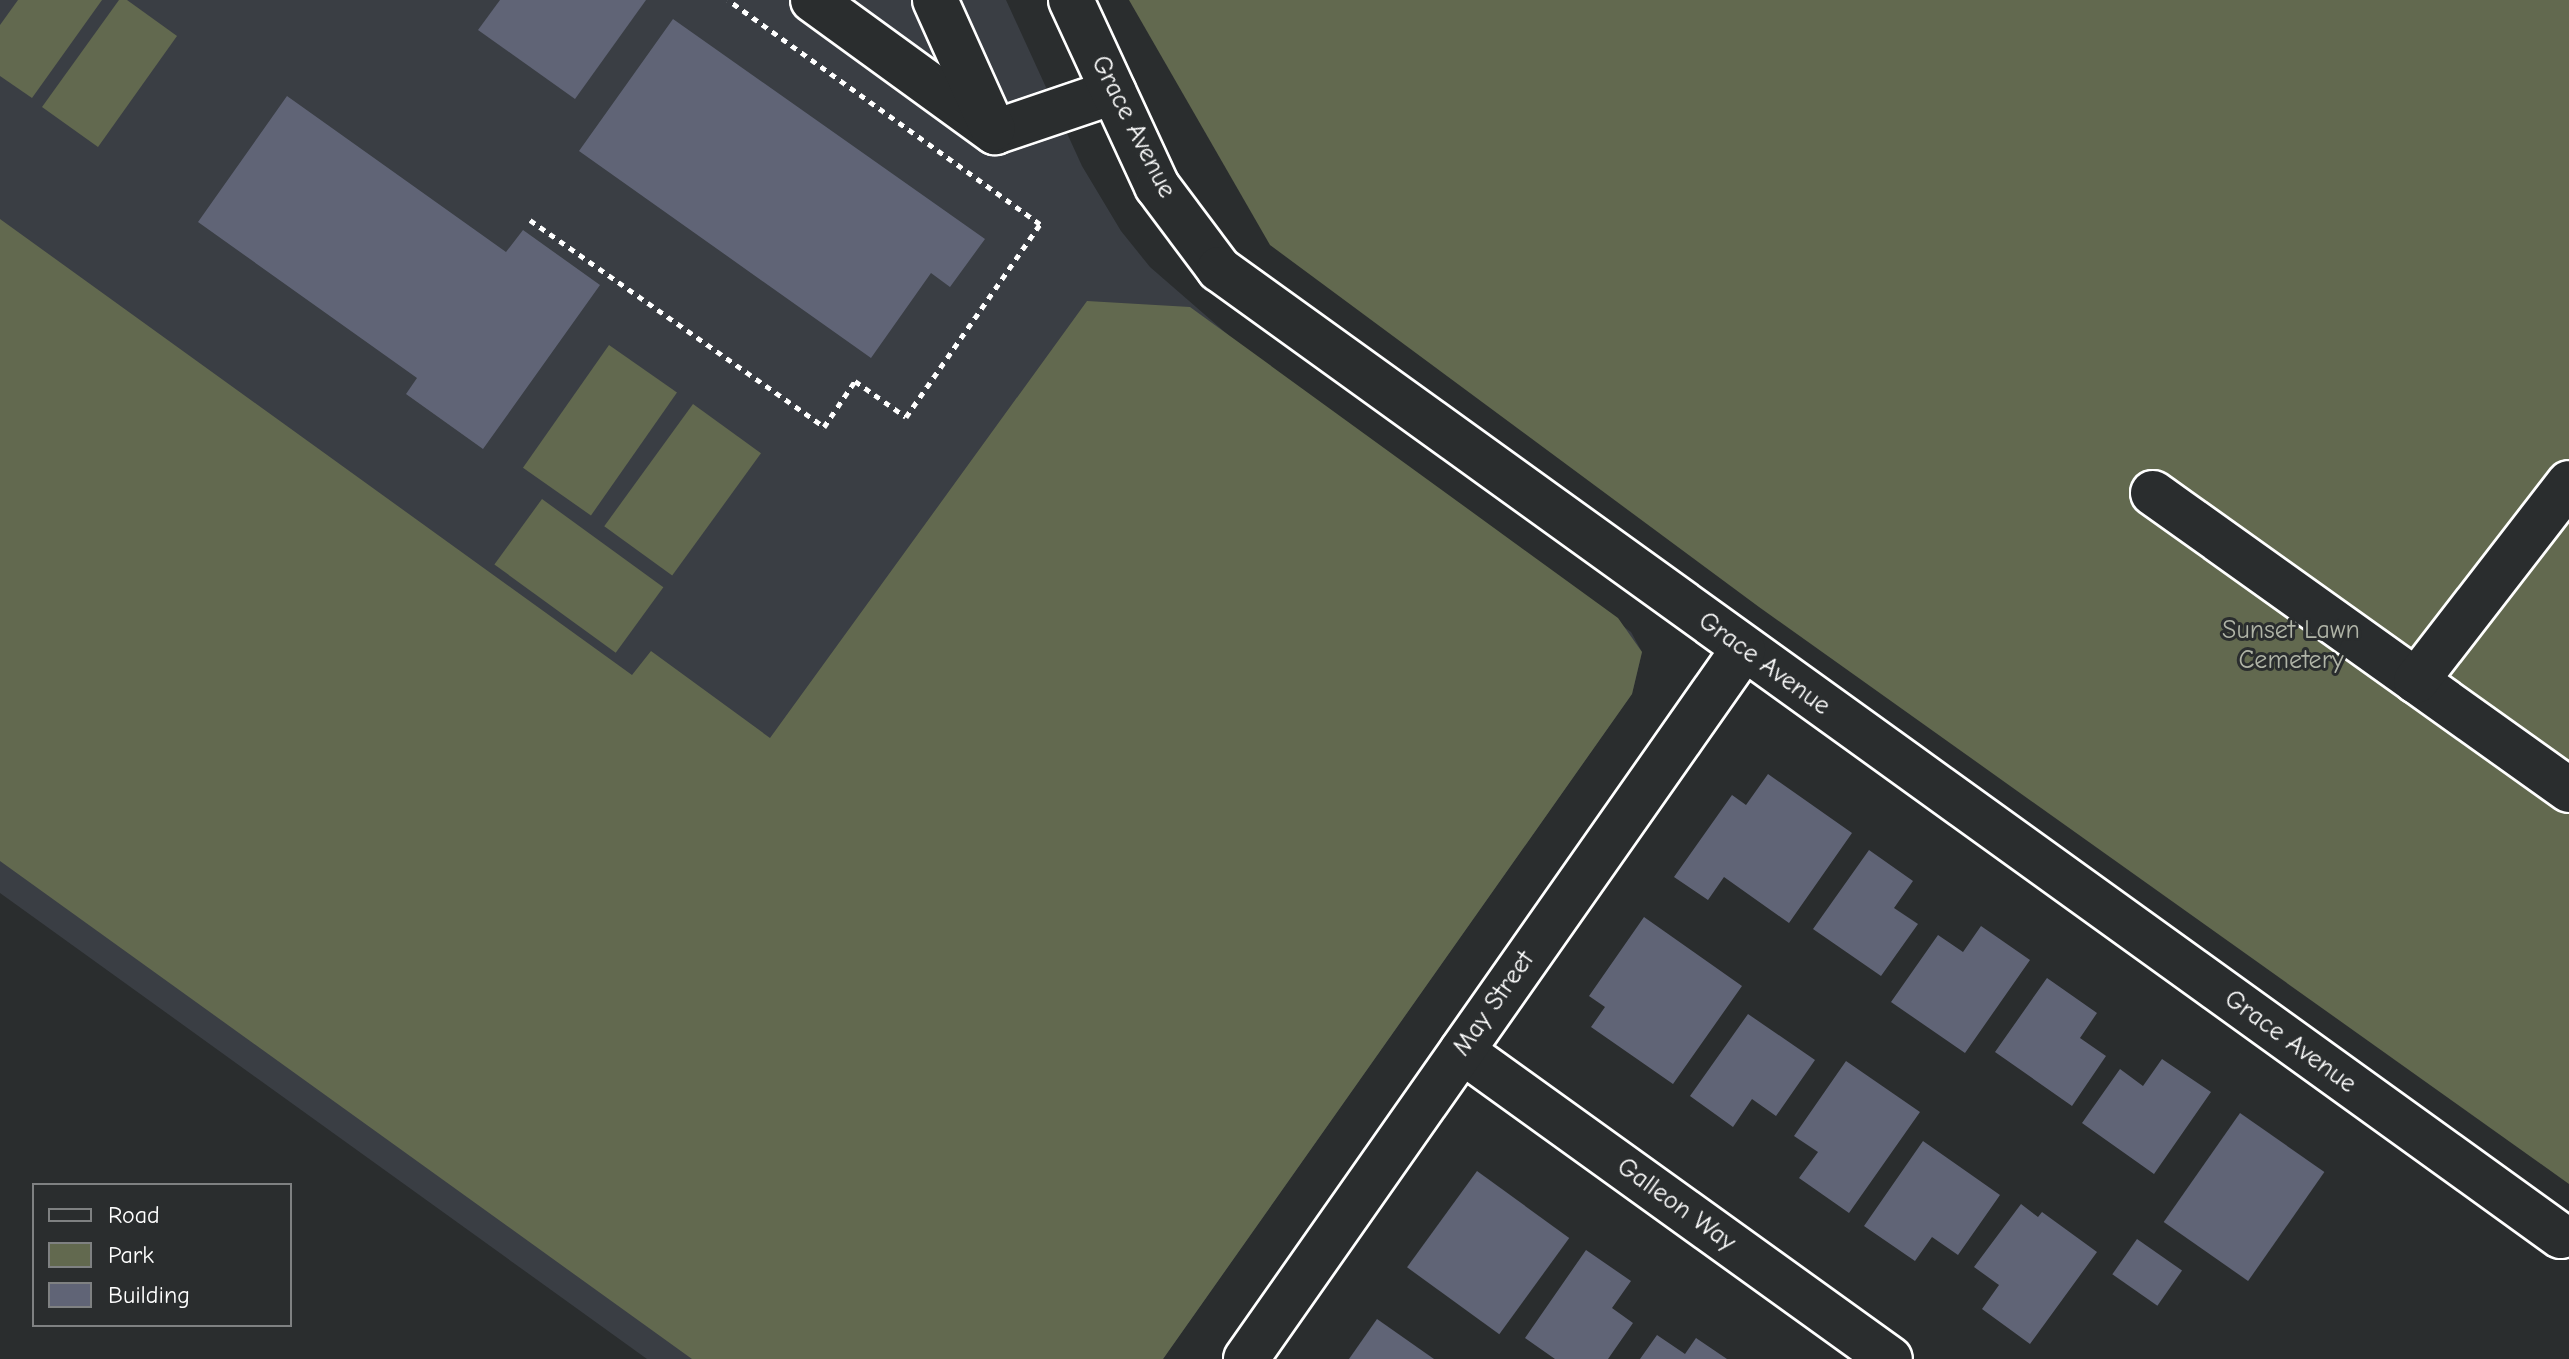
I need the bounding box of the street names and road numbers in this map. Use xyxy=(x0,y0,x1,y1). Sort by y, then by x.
street label: Grace Avenue xyxy=(1084,51,1182,203)
street label: Grace Avenue xyxy=(1692,606,1836,722)
street label: May Street xyxy=(1447,946,1541,1062)
street label: Grace Avenue xyxy=(2218,984,2362,1100)
street label: Galleon Way xyxy=(1611,1152,1741,1258)

